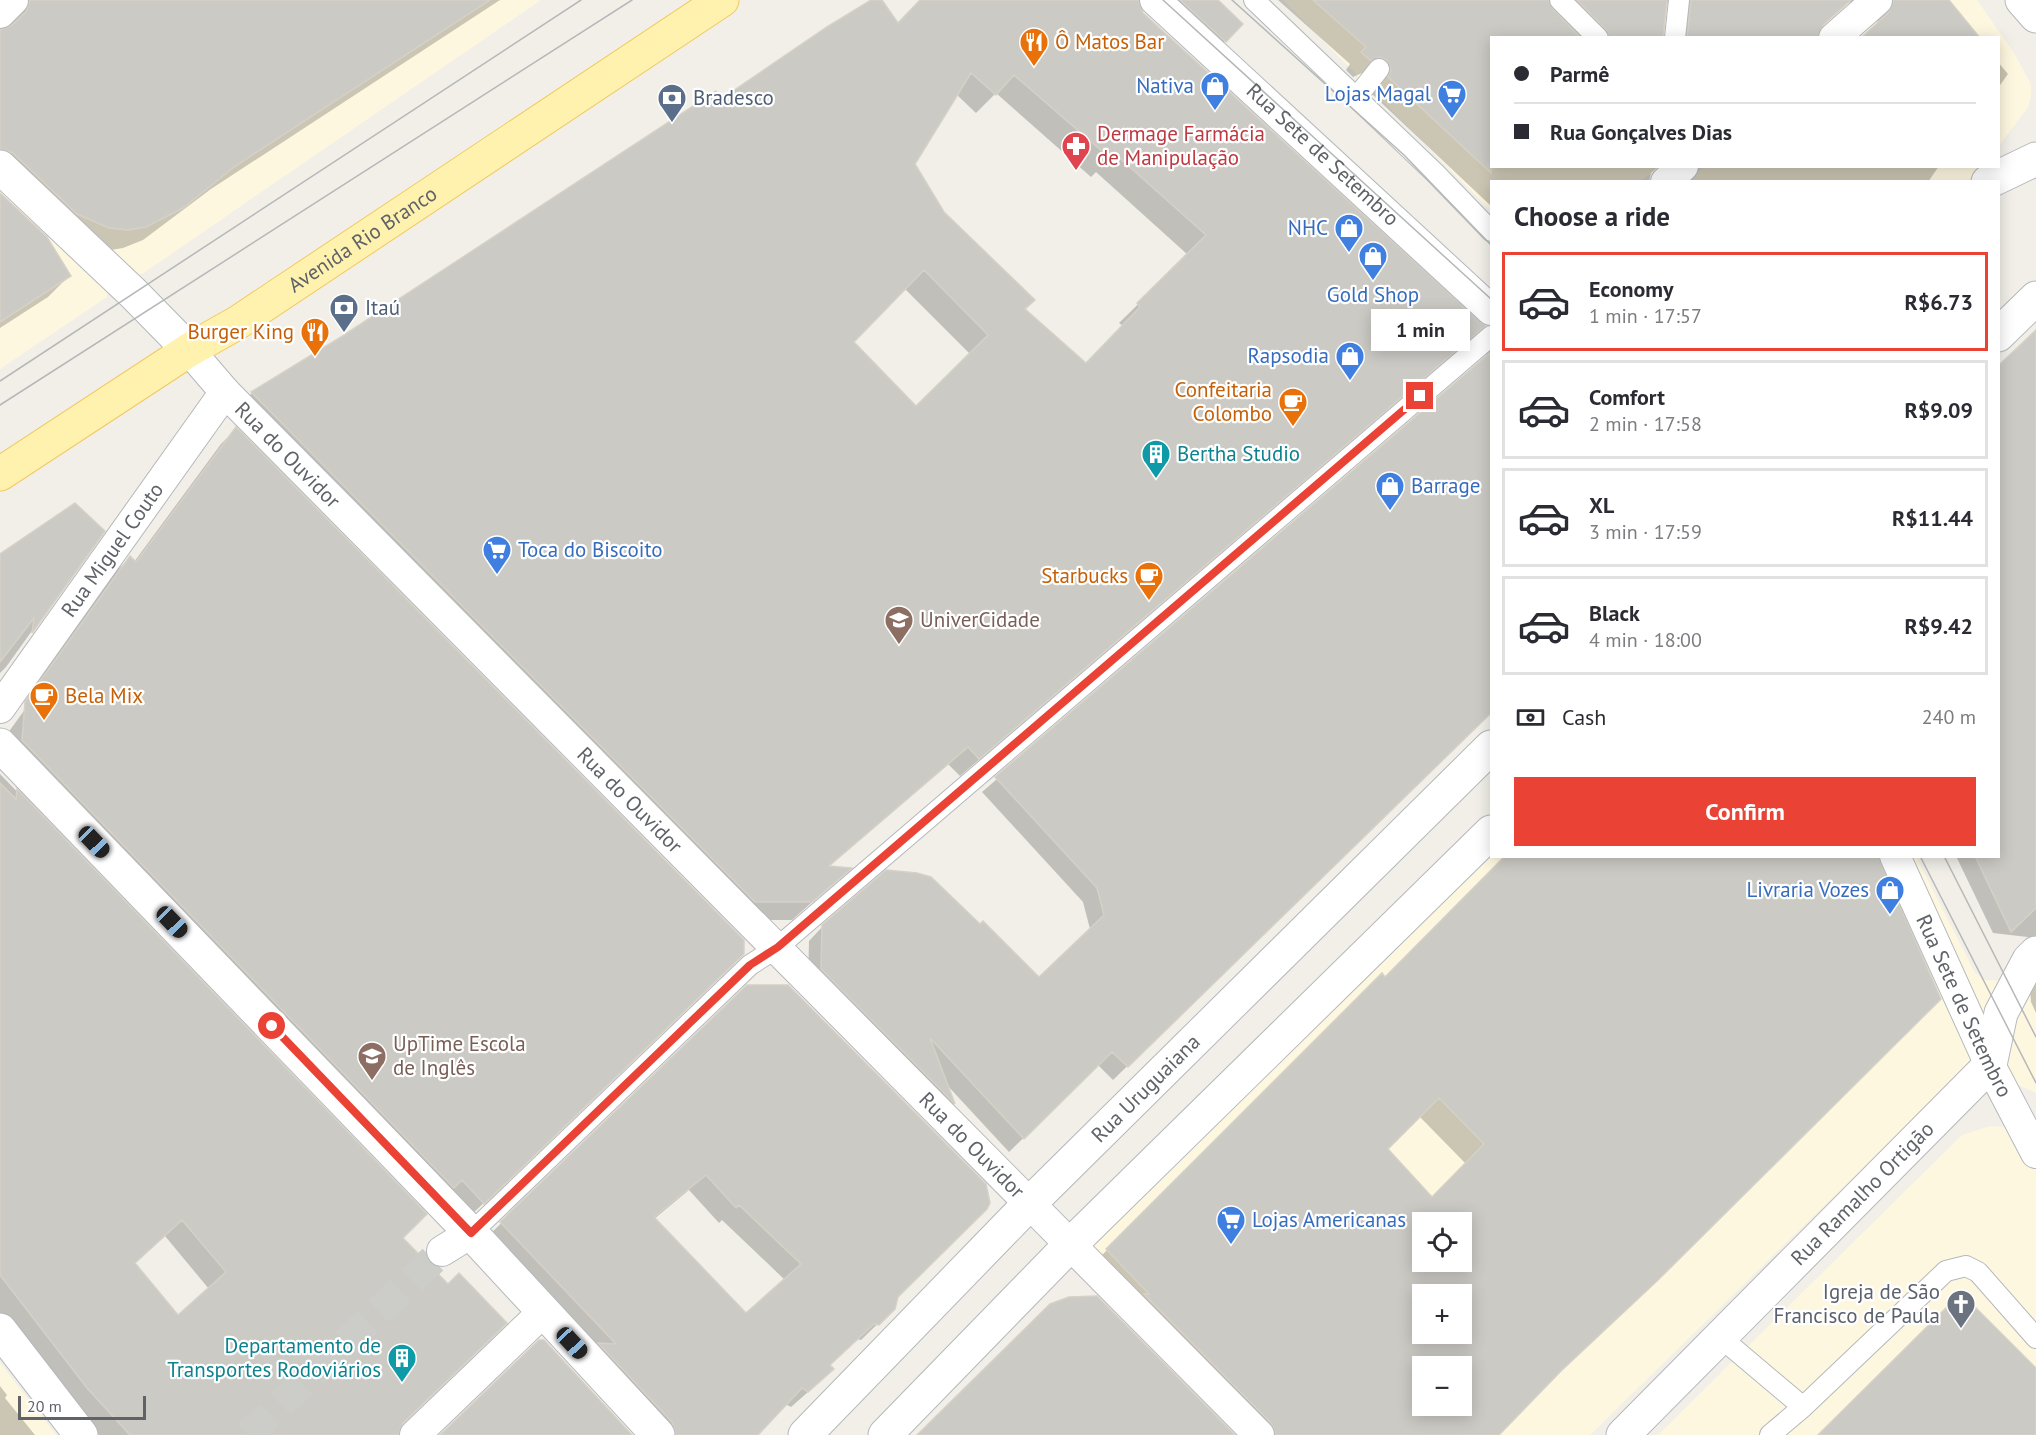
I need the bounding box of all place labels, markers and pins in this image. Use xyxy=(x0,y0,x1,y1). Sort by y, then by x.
restaurant icon: Ô Matos Bar xyxy=(1018,26,1050,68)
place label: Ô Matos Bar xyxy=(1055,28,1164,55)
shop icon: Nativa xyxy=(1199,70,1231,112)
place label: Nativa xyxy=(1136,72,1194,99)
supermarket icon: Lojas Magal xyxy=(1436,78,1468,120)
place label: Lojas Magal xyxy=(1325,80,1431,107)
bank icon: Bradesco xyxy=(656,82,688,124)
place label: Bradesco xyxy=(693,84,774,111)
place label: Dermage Farmácia de Manipulação xyxy=(1097,120,1265,171)
pharmacy icon: Dermage Farmácia de Manipulação xyxy=(1060,130,1092,172)
shop icon: NHC xyxy=(1333,212,1365,254)
place label: NHC xyxy=(1288,214,1328,241)
shop icon: Gold Shop xyxy=(1357,240,1389,282)
place label: Gold Shop xyxy=(1327,281,1419,308)
bank icon: Itaú xyxy=(328,292,360,334)
place label: Itaú xyxy=(365,294,400,321)
restaurant icon: Burger King xyxy=(299,316,331,358)
place label: Burger King xyxy=(187,318,294,345)
shop icon: Rapsodia xyxy=(1334,340,1366,382)
place label: Rapsodia xyxy=(1247,342,1329,369)
place label: Confeitaria Colombo xyxy=(1175,376,1272,427)
cafe icon: Confeitaria Colombo xyxy=(1277,386,1309,428)
building icon: Bertha Studio xyxy=(1140,438,1172,480)
place label: Bertha Studio xyxy=(1177,440,1300,467)
shop icon: Barrage xyxy=(1374,470,1406,512)
place label: Barrage xyxy=(1411,472,1480,499)
supermarket icon: Toca do Biscoito xyxy=(481,534,513,576)
place label: Toca do Biscoito xyxy=(518,536,663,563)
cafe icon: Starbucks xyxy=(1133,560,1165,602)
place label: Starbucks xyxy=(1041,562,1128,589)
school or university icon: UniverCidade xyxy=(883,604,915,646)
place label: UniverCidade xyxy=(920,606,1040,633)
cafe icon: Bela Mix xyxy=(28,680,60,722)
place label: Bela Mix xyxy=(65,682,143,709)
shop icon: Livraria Vozes xyxy=(1874,874,1906,916)
place label: Livraria Vozes xyxy=(1746,876,1869,903)
place label: UpTime Escola de Inglês xyxy=(393,1030,526,1081)
school or university icon: UpTime Escola de Inglês xyxy=(356,1040,388,1082)
supermarket icon: Lojas Americanas xyxy=(1215,1204,1247,1246)
place label: Lojas Americanas xyxy=(1252,1206,1406,1233)
place label: Igreja de São Francisco de Paula xyxy=(1773,1278,1940,1329)
church icon: Igreja de São Francisco de Paula xyxy=(1945,1288,1977,1330)
place label: Departamento de Transportes Rodoviários xyxy=(167,1332,381,1383)
building icon: Departamento de Transportes Rodoviários xyxy=(386,1342,418,1384)

